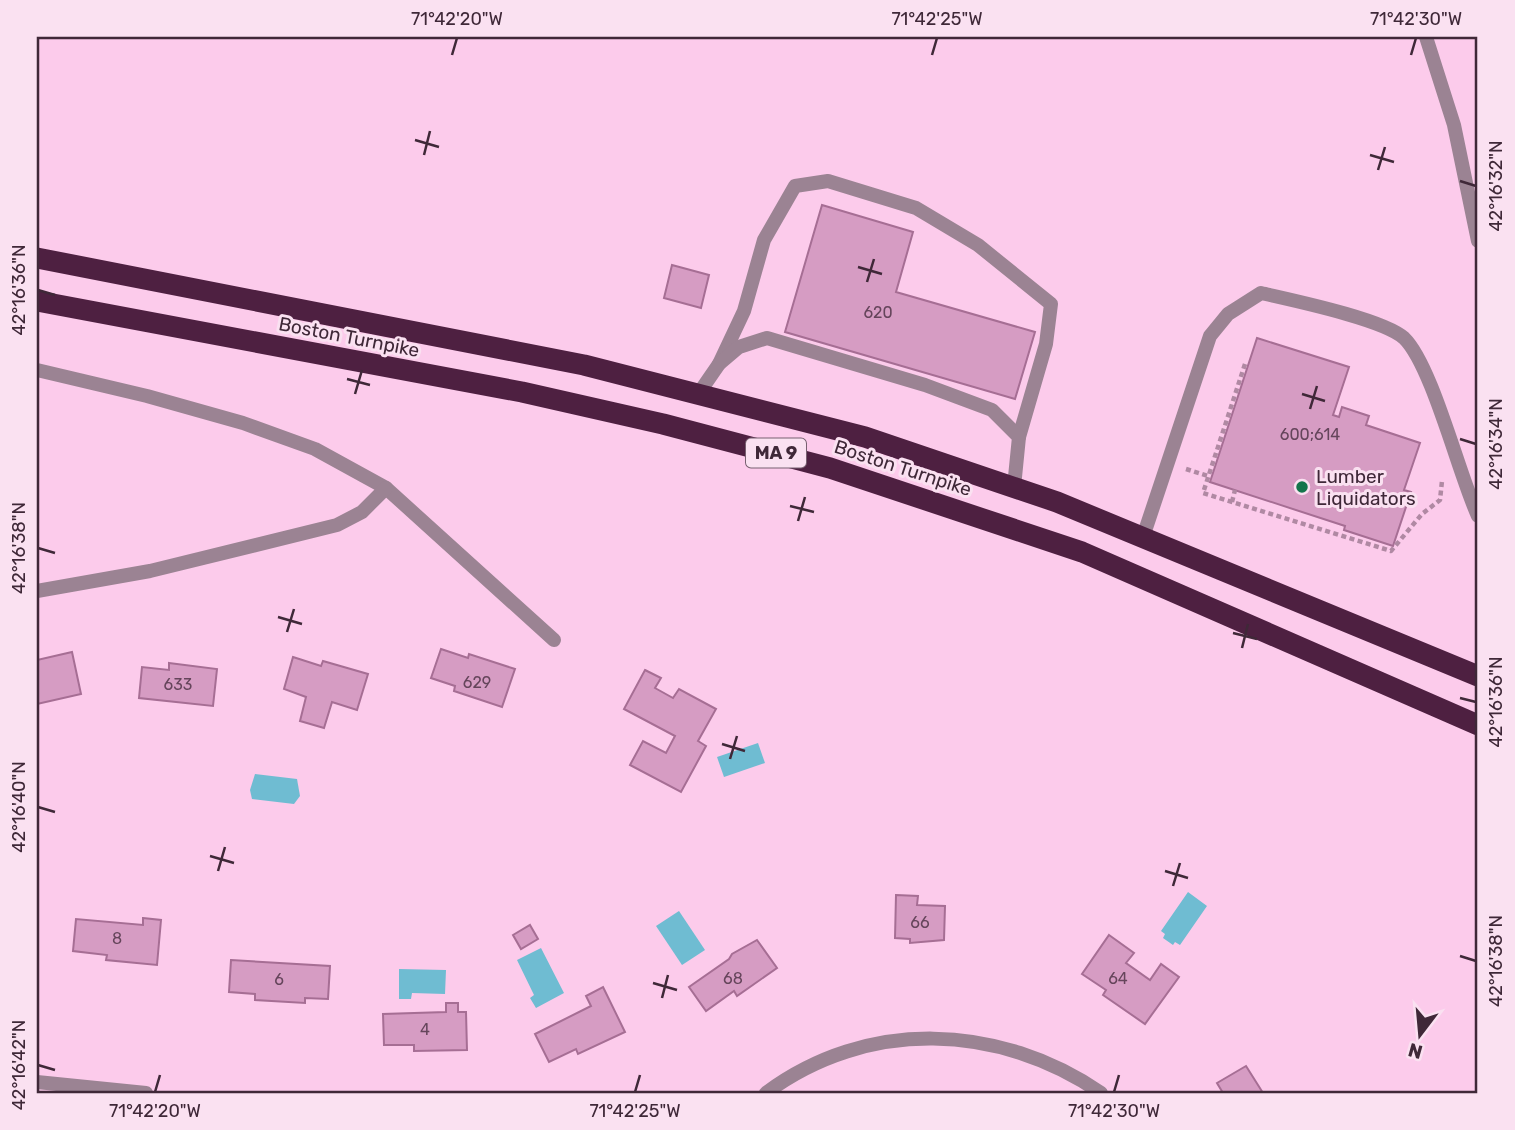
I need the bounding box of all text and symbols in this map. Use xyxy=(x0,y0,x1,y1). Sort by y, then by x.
text: 71°42'20"W xyxy=(411,8,503,30)
text: 71°42'25"W xyxy=(891,8,983,30)
text: 71°42'30"W xyxy=(1370,8,1462,30)
text: 42°16'32"N xyxy=(1485,140,1507,232)
text: 42°16'36"N xyxy=(8,245,30,335)
house number: 620 xyxy=(863,303,893,322)
street label: Boston Turnpike xyxy=(277,312,421,362)
text: 42°16'34"N xyxy=(1485,398,1507,490)
house number: 600;614 xyxy=(1280,425,1340,444)
street label: Boston Turnpike xyxy=(832,435,974,501)
road number: MA 9 xyxy=(746,438,806,467)
place label: Lumber Liquidators xyxy=(1316,465,1416,510)
marker: Lumber Liquidators xyxy=(1294,479,1310,495)
text: 42°16'38"N xyxy=(8,502,30,594)
text: 42°16'36"N xyxy=(1485,657,1507,747)
house number: 629 xyxy=(463,673,491,692)
house number: 633 xyxy=(164,675,192,694)
text: 42°16'40"N xyxy=(8,761,30,853)
house number: 66 xyxy=(910,913,930,932)
text: 42°16'38"N xyxy=(1485,915,1507,1007)
house number: 8 xyxy=(112,929,122,948)
house number: 68 xyxy=(723,969,743,988)
house number: 64 xyxy=(1108,969,1128,988)
house number: 6 xyxy=(274,970,284,989)
north arrow xyxy=(1386,1000,1456,1070)
text: 42°16'42"N xyxy=(8,1020,30,1110)
house number: 4 xyxy=(420,1020,430,1039)
text: N xyxy=(1406,1038,1425,1064)
text: 71°42'20"W xyxy=(109,1100,201,1122)
text: 71°42'25"W xyxy=(589,1100,681,1122)
text: 71°42'30"W xyxy=(1068,1100,1160,1122)

